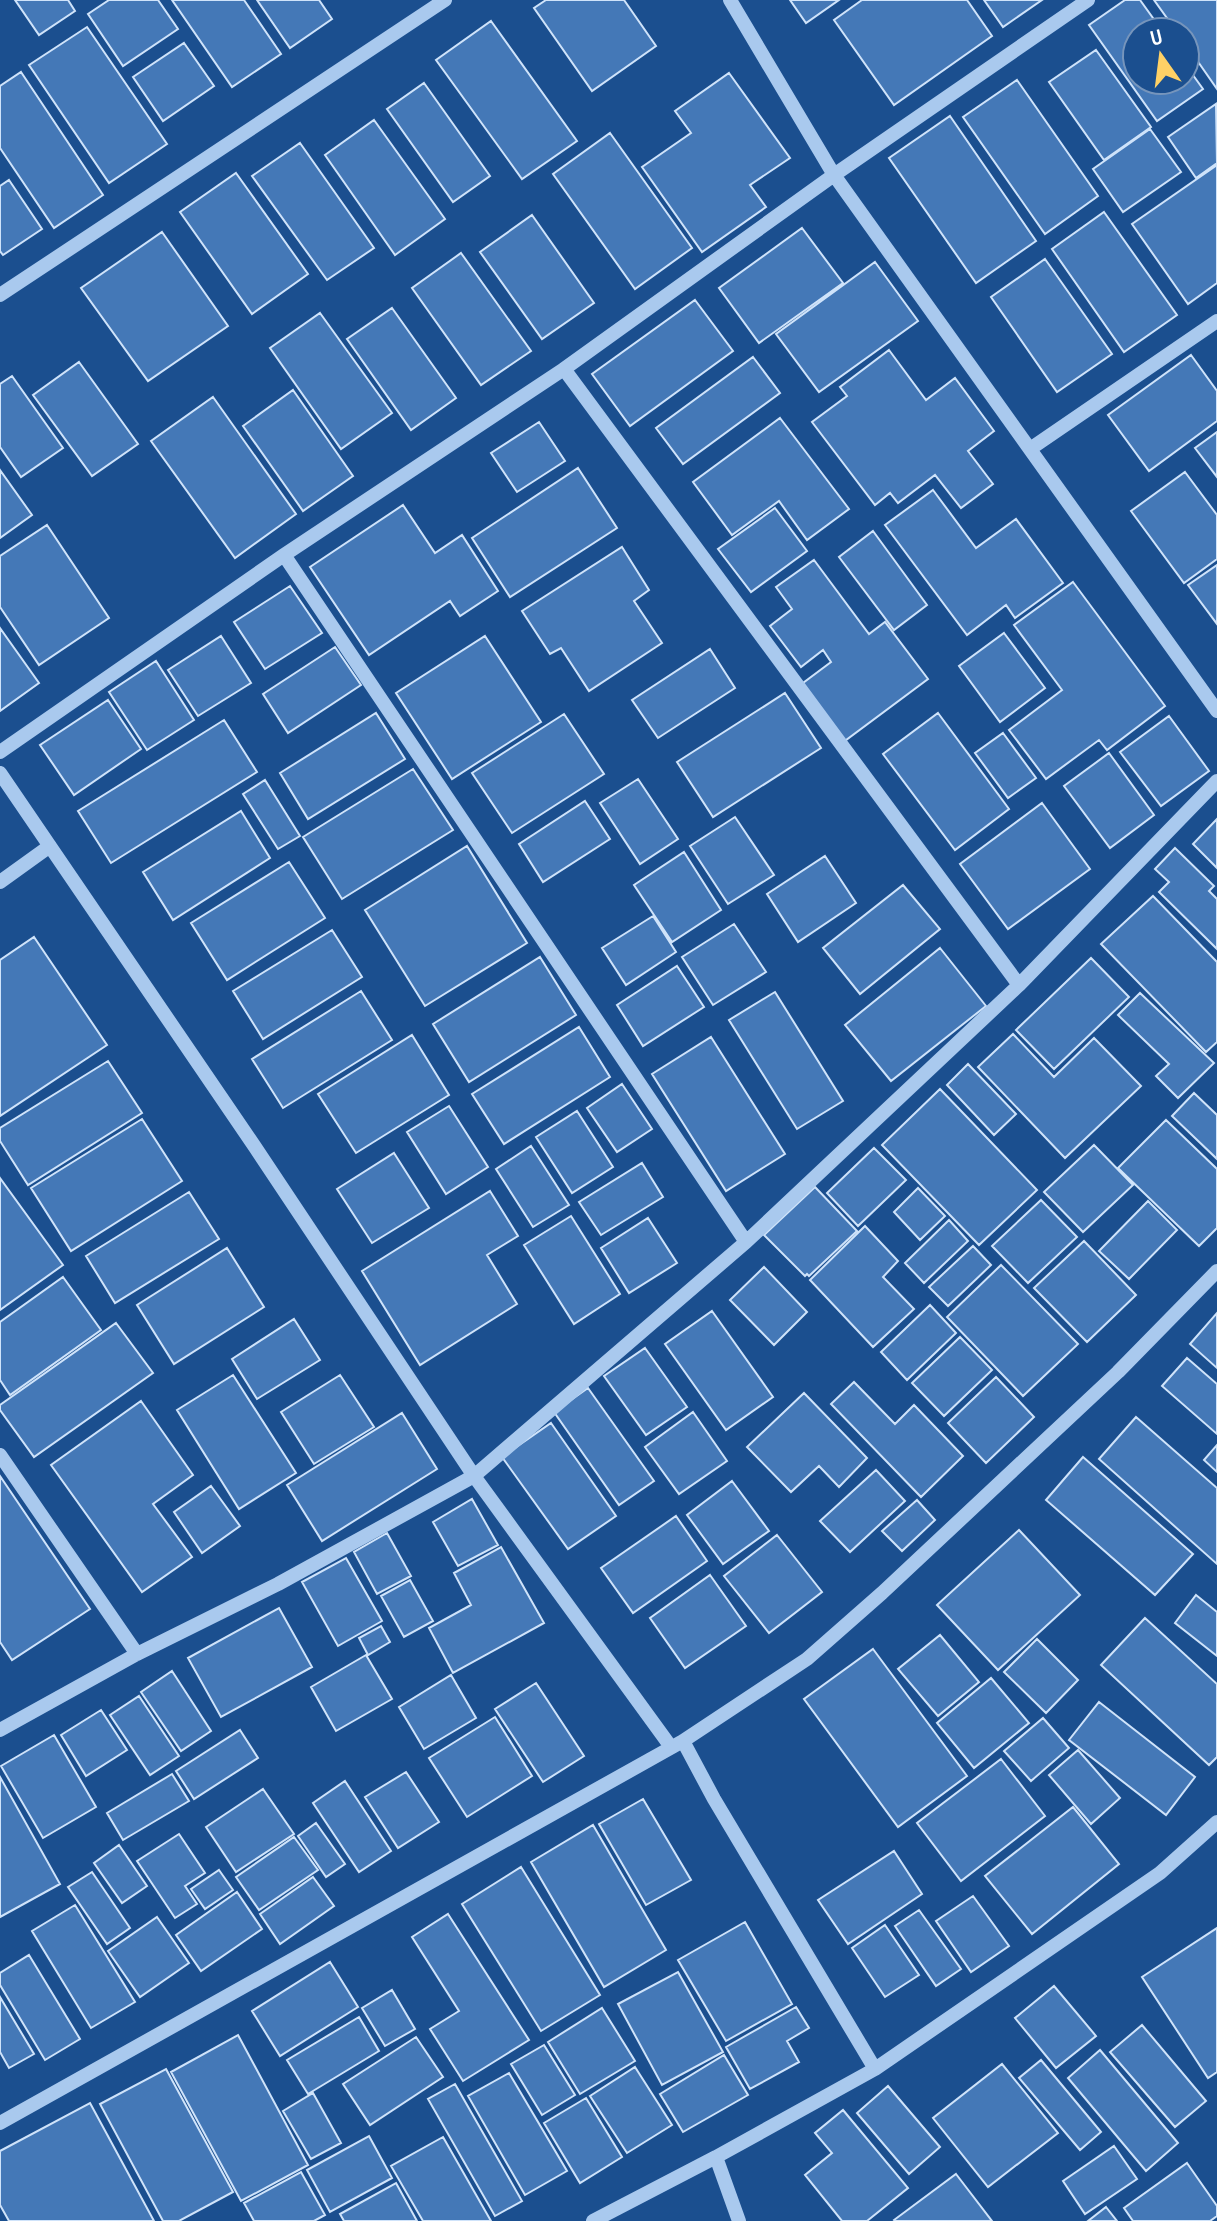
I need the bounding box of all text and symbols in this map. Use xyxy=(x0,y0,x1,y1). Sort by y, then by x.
north arrow xyxy=(1121,16,1201,96)
text: U xyxy=(1148,24,1165,53)

